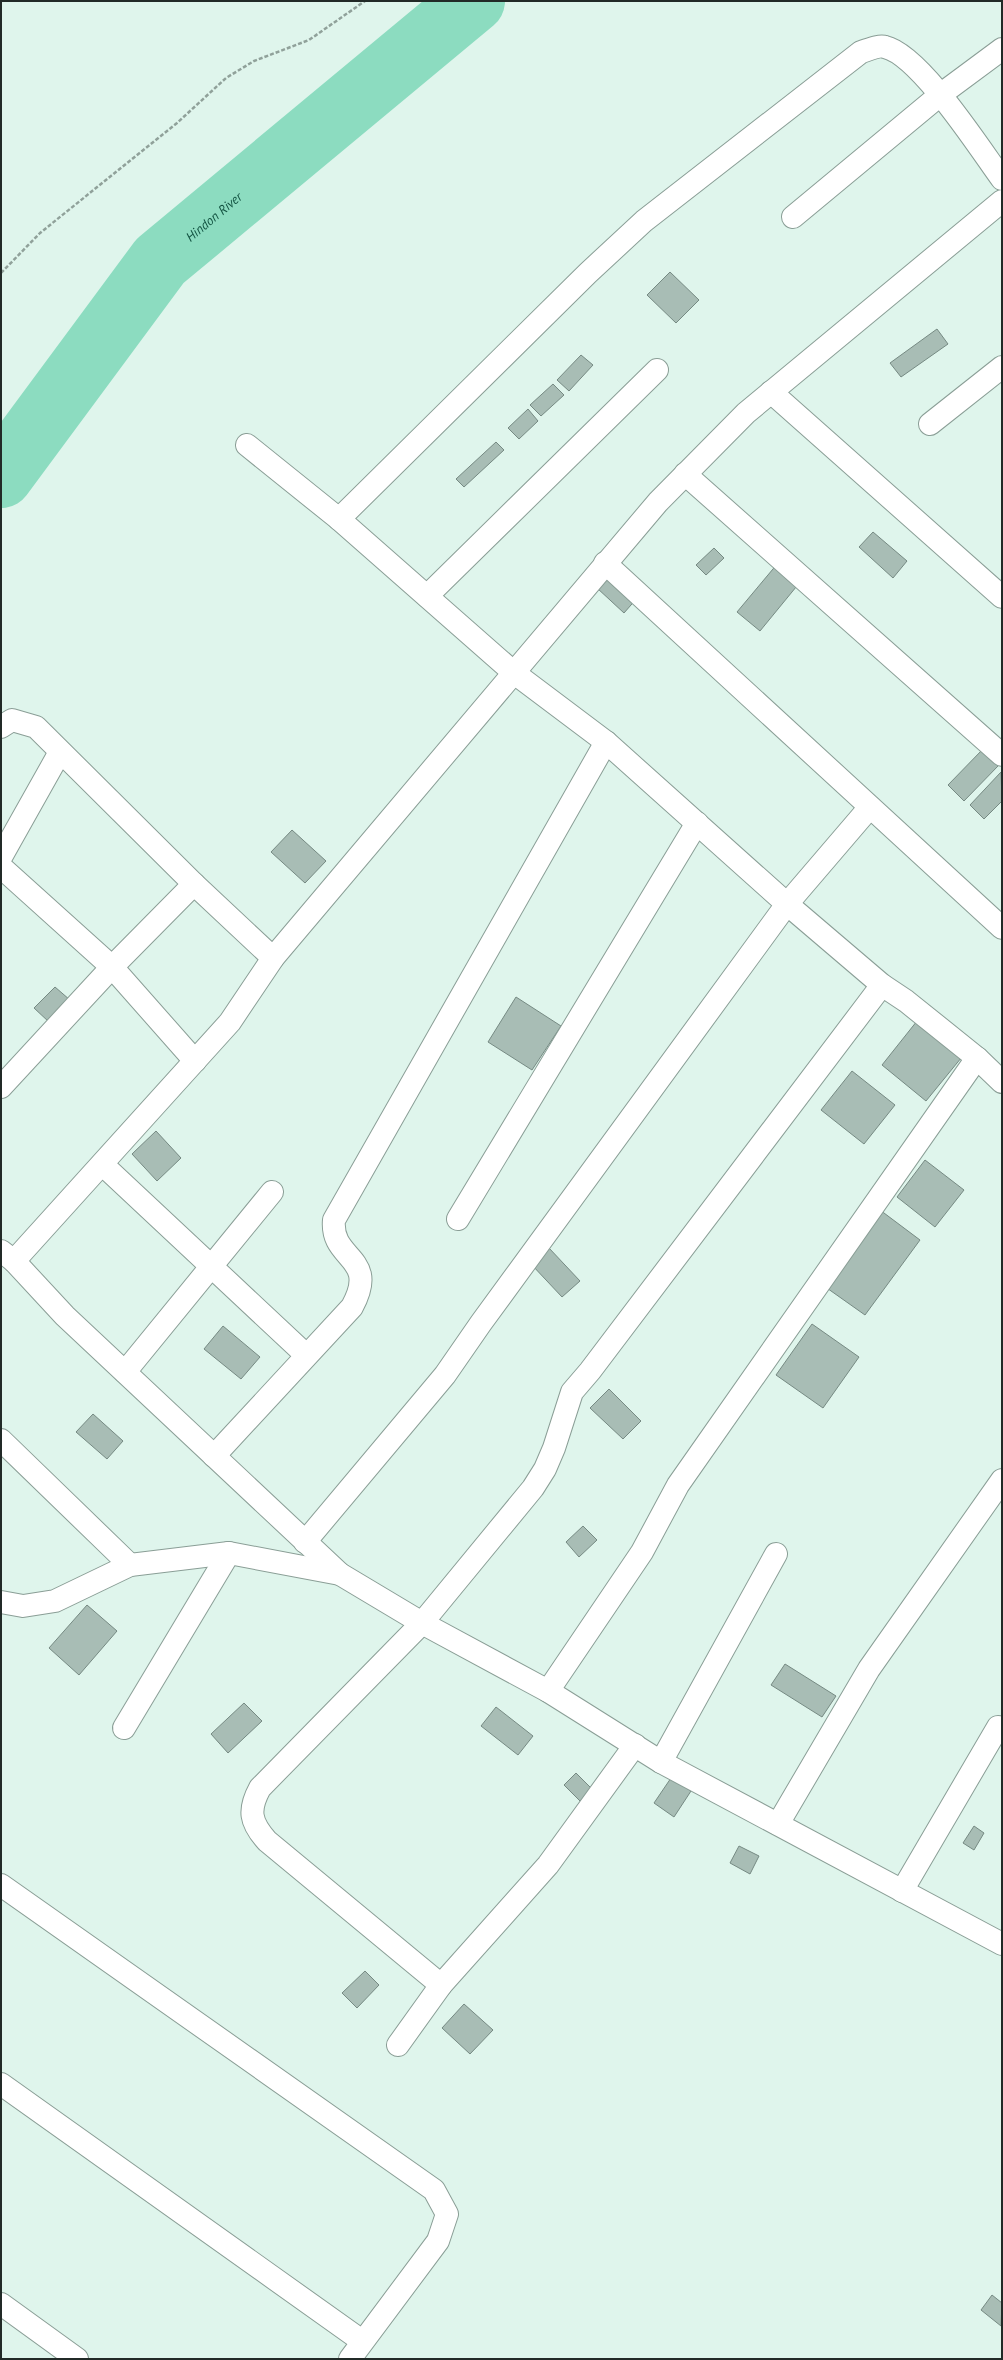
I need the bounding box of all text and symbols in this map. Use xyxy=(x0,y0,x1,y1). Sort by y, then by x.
water label: Hindon River xyxy=(182,188,246,245)

